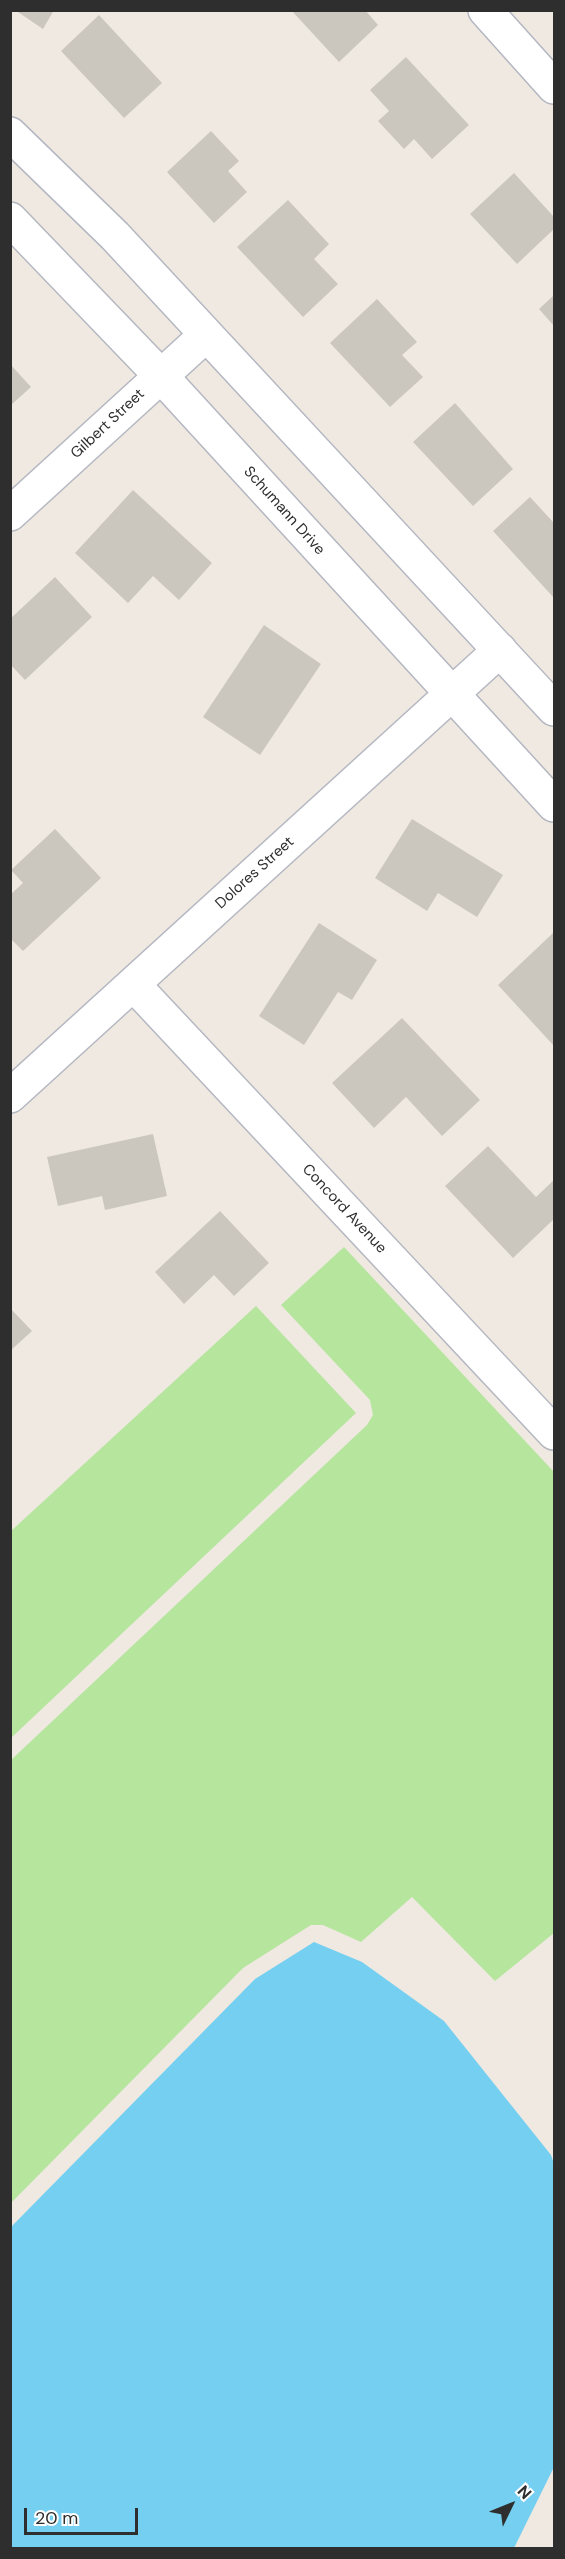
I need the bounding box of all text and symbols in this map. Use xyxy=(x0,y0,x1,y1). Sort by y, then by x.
street label: Gilbert Street xyxy=(67,385,149,463)
street label: Schumann Drive xyxy=(240,463,328,559)
street label: Dolores Street xyxy=(212,833,298,913)
street label: Concord Avenue xyxy=(298,1161,390,1257)
north arrow xyxy=(481,2475,541,2535)
text: N xyxy=(513,2481,536,2504)
scale bar xyxy=(27,2496,141,2534)
text: 20 m xyxy=(35,2506,78,2530)

